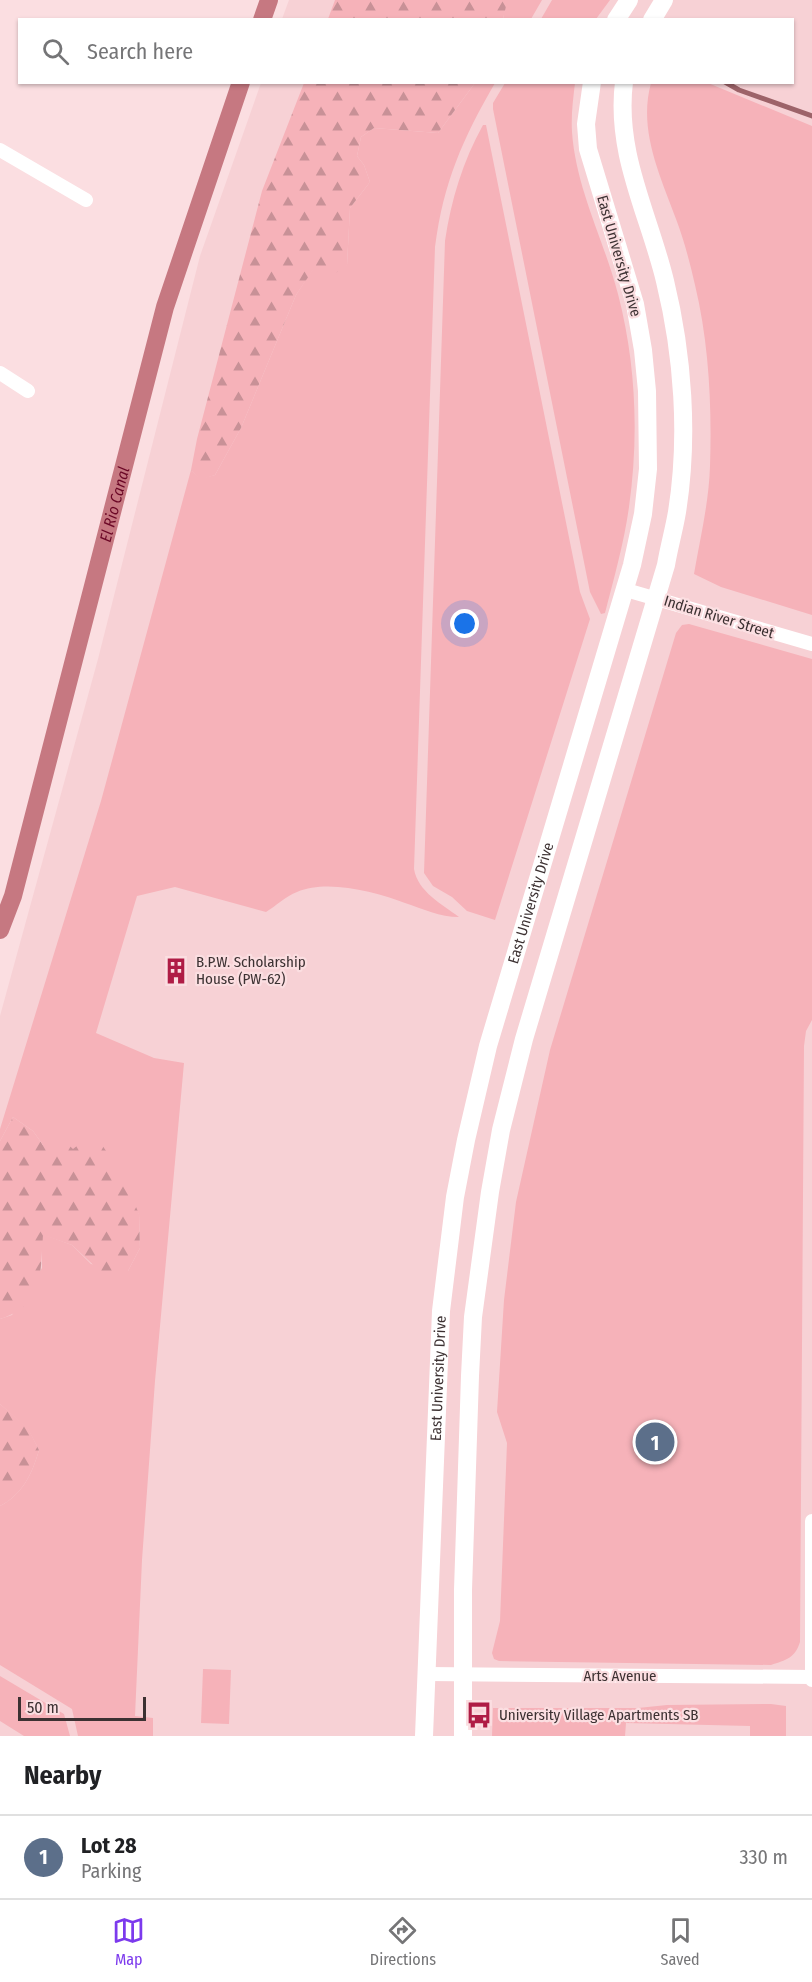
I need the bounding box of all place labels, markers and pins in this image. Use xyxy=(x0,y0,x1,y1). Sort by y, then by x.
place label: B.P.W. Scholarship House (PW-62) xyxy=(196,953,306,988)
building icon: B.P.W. Scholarship House (PW-62) xyxy=(161,956,191,986)
pin: 1 xyxy=(636,1420,674,1464)
bus stop icon: University Village Apartments SB xyxy=(464,1700,494,1730)
place label: University Village Apartments SB xyxy=(499,1706,699,1724)

